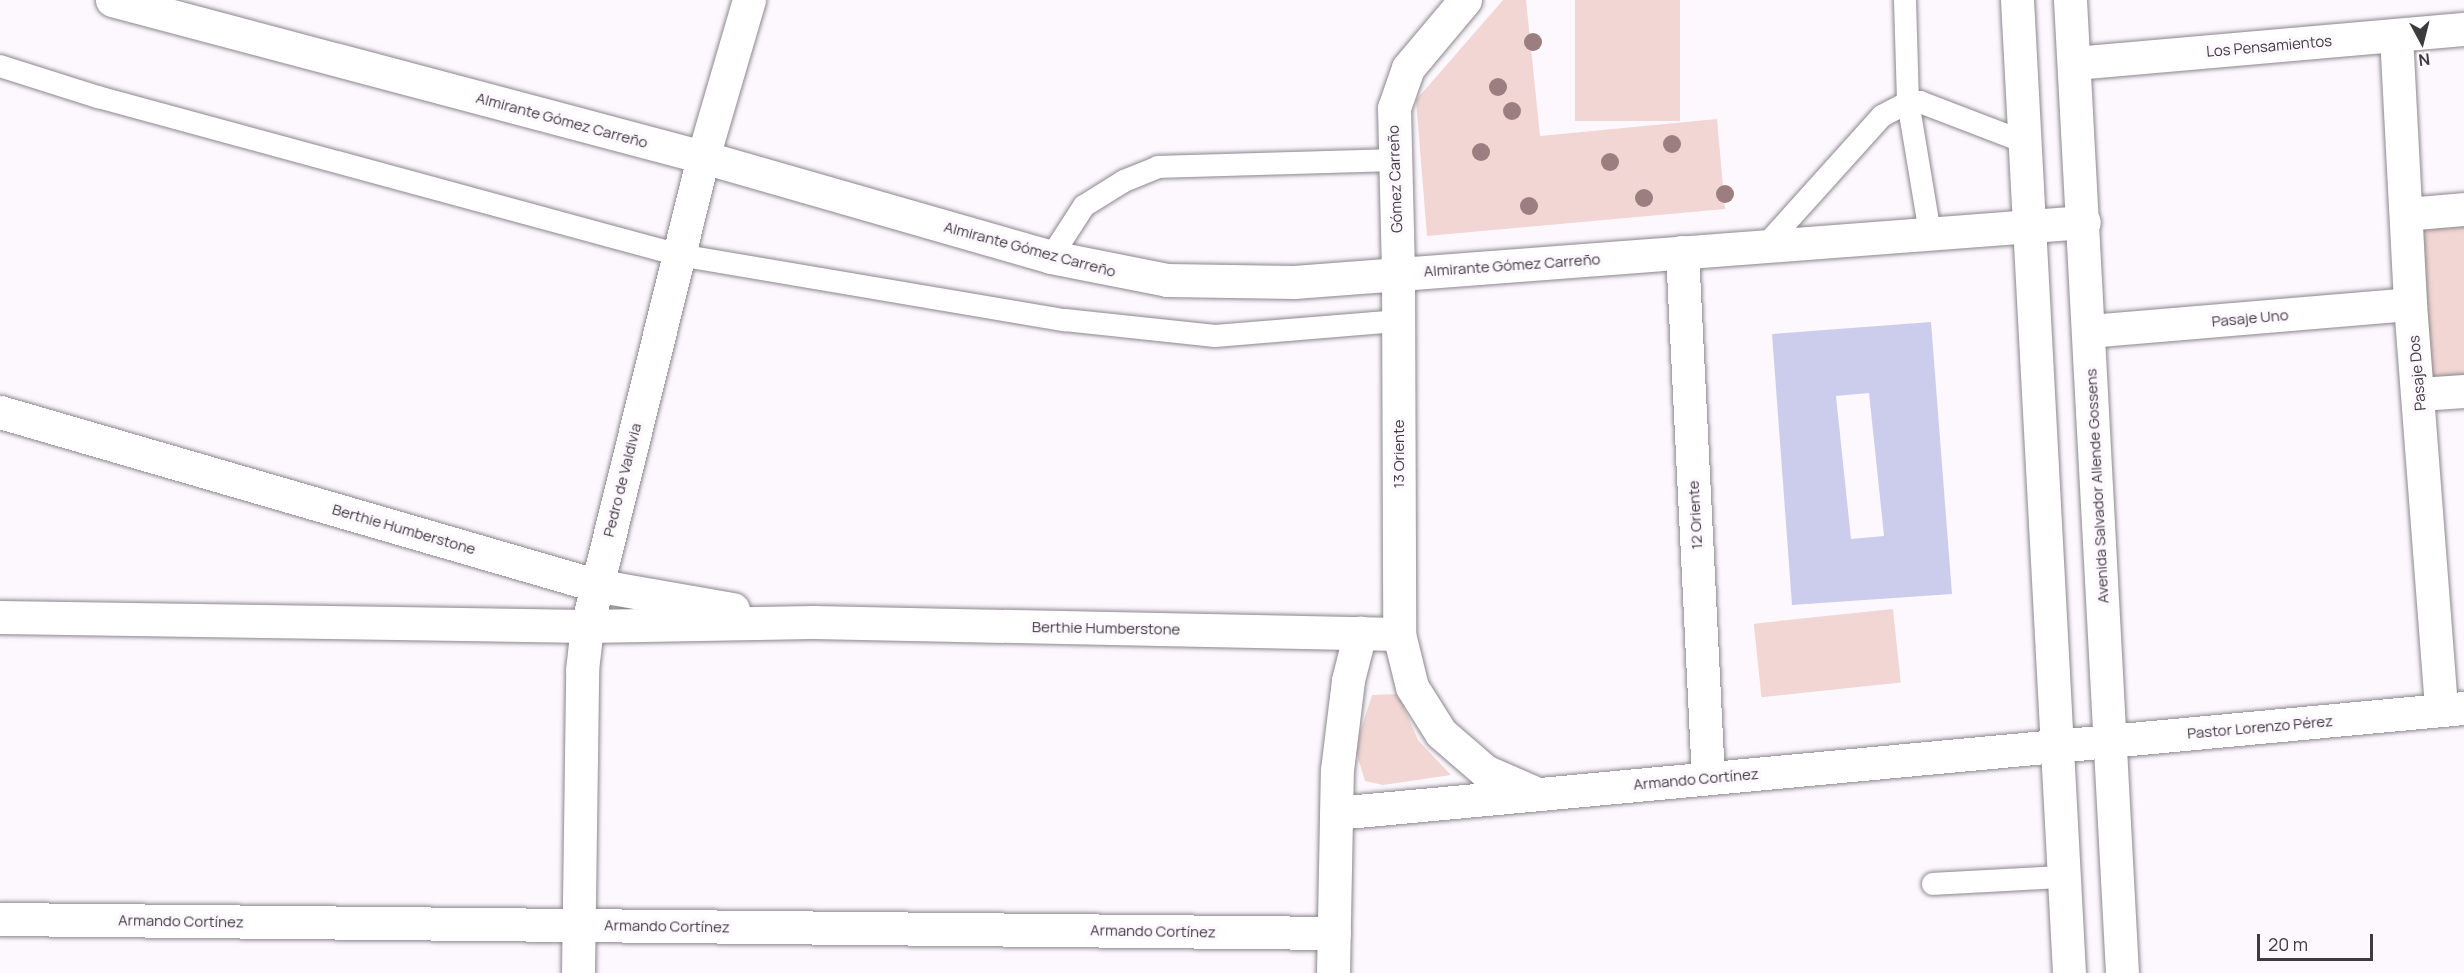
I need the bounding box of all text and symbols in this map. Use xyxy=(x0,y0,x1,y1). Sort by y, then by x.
north arrow xyxy=(2392,12,2452,72)
street label: Los Pensamientos xyxy=(2205,32,2333,60)
text: N xyxy=(2417,48,2431,71)
street label: Almirante Gómez Carreño xyxy=(474,88,650,152)
street label: Gómez Carreño xyxy=(1384,125,1406,233)
street label: Almirante Gómez Carreño xyxy=(942,217,1118,281)
street label: Almirante Gómez Carreño xyxy=(1423,250,1601,280)
street label: Pasaje Uno xyxy=(2211,306,2289,330)
street label: Pasaje Dos xyxy=(2405,335,2429,411)
street label: Avenida Salvador Allende Gossens xyxy=(2082,368,2112,604)
street label: 13 Oriente xyxy=(1390,420,1408,488)
street label: Pedro de Valdivia xyxy=(599,421,645,539)
street label: 12 Oriente xyxy=(1684,480,1706,550)
street label: Berthie Humberstone xyxy=(330,500,478,558)
street label: Berthie Humberstone xyxy=(1032,618,1180,638)
street label: Pastor Lorenzo Pérez xyxy=(2186,712,2334,742)
street label: Armando Cortínez xyxy=(1633,765,1759,793)
street label: Armando Cortínez xyxy=(118,911,244,931)
street label: Armando Cortínez xyxy=(604,916,730,936)
street label: Armando Cortínez xyxy=(1090,921,1216,941)
scale bar xyxy=(2260,922,2376,960)
text: 20 m xyxy=(2268,932,2308,956)

